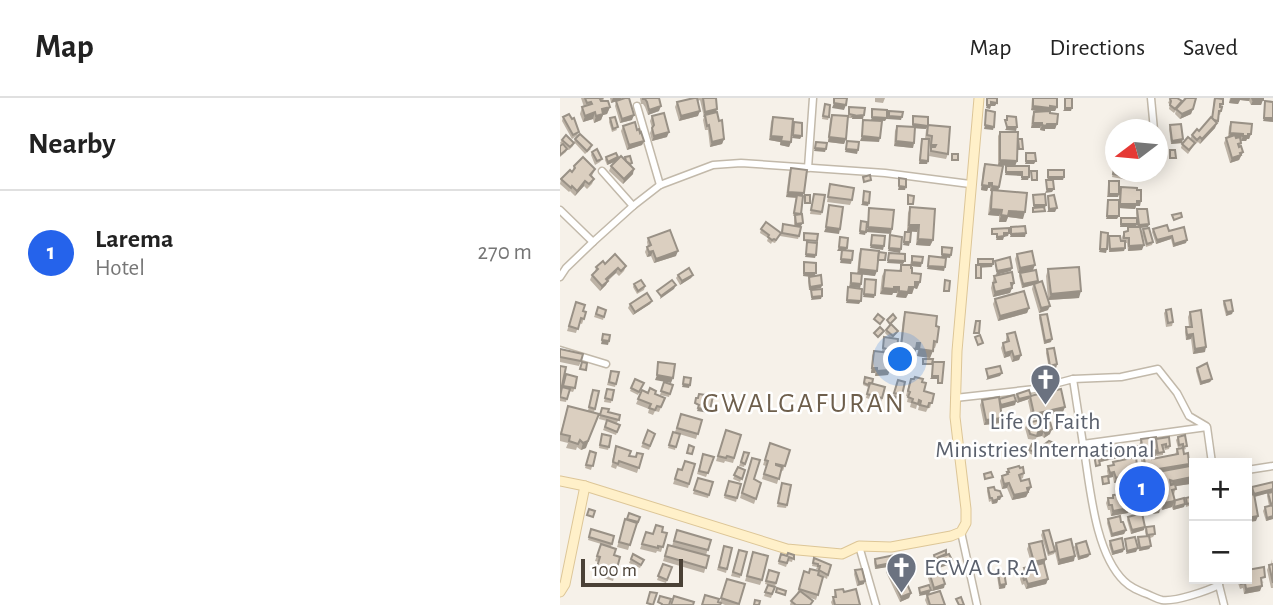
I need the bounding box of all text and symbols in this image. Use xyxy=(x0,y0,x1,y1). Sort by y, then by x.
text: Map xyxy=(35,31,94,64)
text: Map xyxy=(969,36,1011,60)
text: Directions xyxy=(1049,36,1145,60)
text: Saved xyxy=(1183,36,1238,60)
north arrow xyxy=(1105,119,1168,182)
text: Nearby xyxy=(28,129,116,159)
text: Larema xyxy=(95,226,173,252)
text: 1 xyxy=(47,241,55,264)
text: 270 m xyxy=(478,241,532,264)
text: Hotel xyxy=(95,257,145,280)
your location xyxy=(883,342,917,376)
church icon: Life Of Faith Ministries International xyxy=(1028,362,1062,406)
district label: GWALGAFURAN xyxy=(702,390,906,418)
place label: Life Of Faith Ministries International xyxy=(935,410,1155,462)
map controls xyxy=(1189,458,1252,584)
button: + xyxy=(1189,458,1252,521)
pin: 1 xyxy=(1119,463,1165,515)
button: − xyxy=(1189,521,1252,584)
church icon: ECWA G.R.A xyxy=(884,550,918,594)
scale bar xyxy=(581,556,682,588)
place label: ECWA G.R.A xyxy=(924,556,1039,580)
text: 100 m xyxy=(592,561,637,580)

